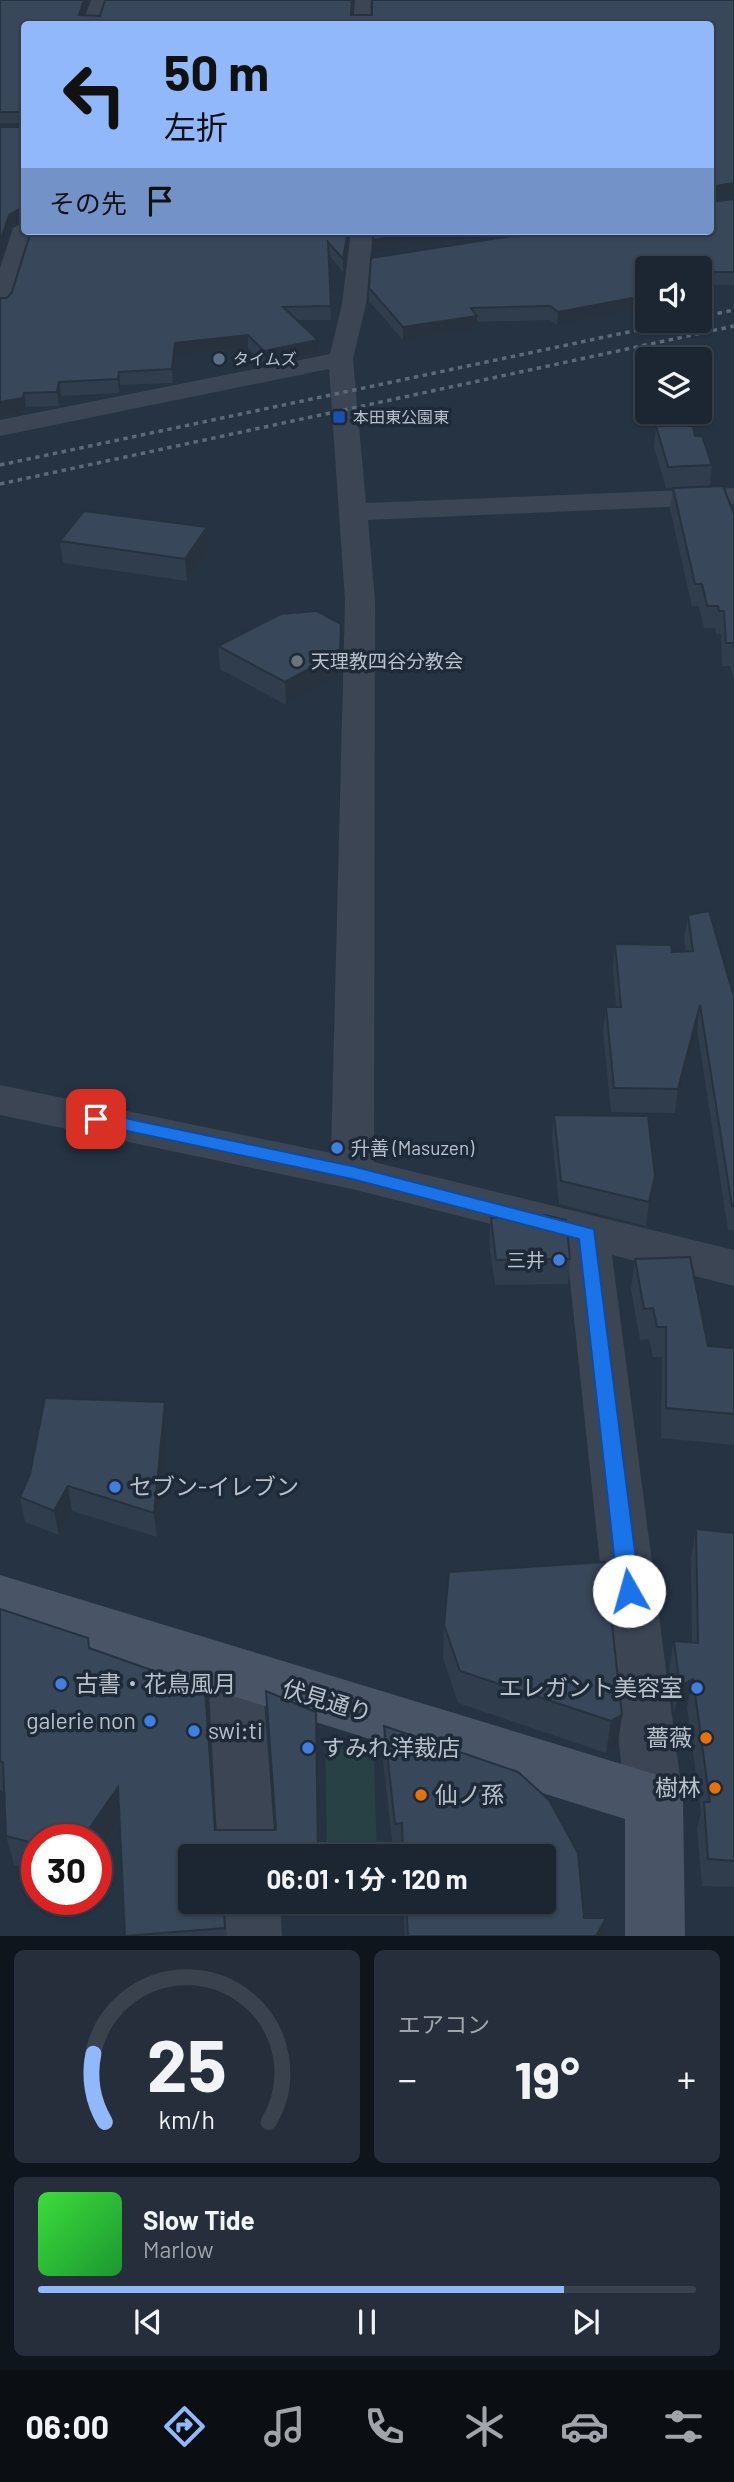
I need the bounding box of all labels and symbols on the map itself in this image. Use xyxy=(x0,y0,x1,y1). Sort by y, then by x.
place label: タイムズ xyxy=(233,349,297,368)
marker: タイムズ xyxy=(211,351,227,367)
place label: 本田東公園東 xyxy=(353,407,449,426)
marker: 本田東公園東 xyxy=(331,409,347,425)
place label: 天理教四谷分教会 xyxy=(311,649,463,672)
marker: 天理教四谷分教会 xyxy=(289,653,305,669)
pin xyxy=(66,1089,126,1149)
place label: 升善 (Masuzen) xyxy=(351,1136,475,1159)
marker: 升善 (Masuzen) xyxy=(329,1140,345,1156)
place label: 三井 xyxy=(507,1248,545,1271)
marker: 三井 xyxy=(551,1252,567,1268)
place label: セブン-イレブン xyxy=(129,1472,299,1500)
marker: セブン-イレブン xyxy=(107,1479,123,1495)
position arrow xyxy=(592,1554,666,1628)
place label: 古書・花鳥風月 xyxy=(75,1669,236,1697)
street label: 伏見通り xyxy=(279,1673,375,1727)
place label: エレガント美容室 xyxy=(499,1673,683,1701)
marker: 古書・花鳥風月 xyxy=(53,1676,69,1692)
marker: エレガント美容室 xyxy=(689,1680,705,1696)
place label: galerie non xyxy=(26,1706,136,1734)
marker: galerie non xyxy=(142,1713,158,1729)
place label: swi:ti xyxy=(208,1716,263,1744)
marker: swi:ti xyxy=(186,1723,202,1739)
place label: 薔薇 xyxy=(646,1723,692,1751)
marker: 薔薇 xyxy=(698,1730,714,1746)
place label: すみれ洋裁店 xyxy=(322,1733,460,1761)
marker: すみれ洋裁店 xyxy=(300,1740,316,1756)
place label: 樹林 xyxy=(655,1773,701,1801)
place label: 仙ノ孫 xyxy=(435,1780,504,1808)
marker: 樹林 xyxy=(707,1780,723,1796)
marker: 仙ノ孫 xyxy=(413,1787,429,1803)
speed limit sign: 30 xyxy=(21,1824,112,1915)

